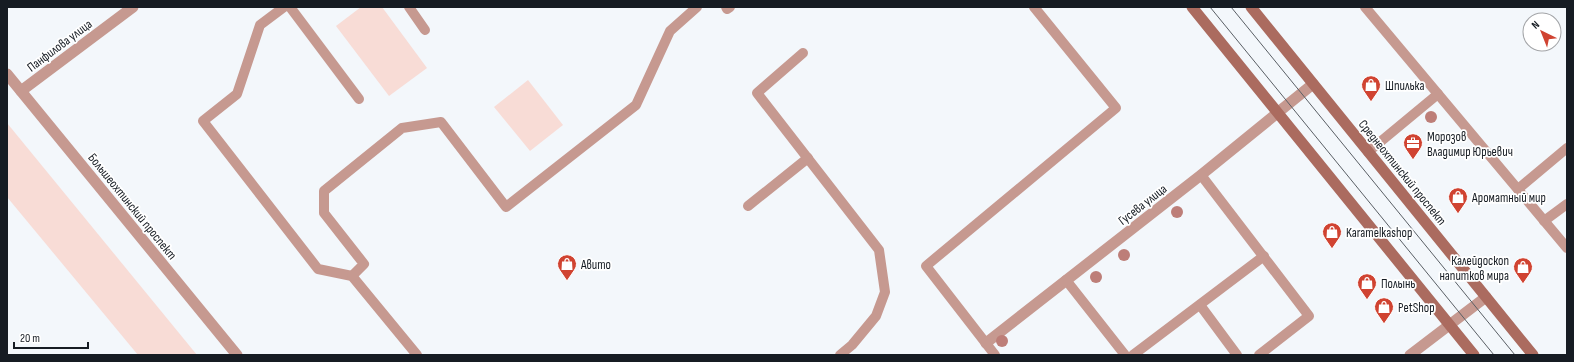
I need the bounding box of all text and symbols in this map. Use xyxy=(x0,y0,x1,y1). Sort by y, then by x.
north arrow xyxy=(1522,12,1562,52)
street label: Панфилова улица xyxy=(24,16,95,75)
text: N xyxy=(1529,18,1542,32)
shop icon: Шпилька xyxy=(1360,74,1382,102)
place label: Шпилька xyxy=(1385,78,1424,94)
street label: Среднеохтинский проспект xyxy=(1355,117,1450,229)
place label: Морозов Владимир Юрьевич xyxy=(1427,129,1513,160)
office icon: Морозов Владимир Юрьевич xyxy=(1402,132,1424,160)
street label: Большеохтинский проспект xyxy=(84,150,180,263)
street label: Гусева улица xyxy=(1115,181,1170,229)
shop icon: Ароматный мир xyxy=(1447,186,1469,214)
place label: Ароматный мир xyxy=(1471,190,1546,206)
shop icon: Karamelkashop xyxy=(1321,221,1343,249)
place label: Karamelkashop xyxy=(1346,225,1412,241)
shop icon: Авито xyxy=(556,253,578,281)
place label: Калейдоскоп напитков мира xyxy=(1439,253,1509,284)
shop icon: Калейдоскоп напитков мира xyxy=(1512,256,1534,284)
place label: Авито xyxy=(580,257,611,273)
shop icon: Полынь xyxy=(1356,272,1378,300)
place label: Полынь xyxy=(1381,276,1416,292)
shop icon: PetShop xyxy=(1373,296,1395,324)
place label: PetShop xyxy=(1398,300,1435,316)
scale bar xyxy=(14,324,88,350)
text: 20 m xyxy=(20,331,40,346)

